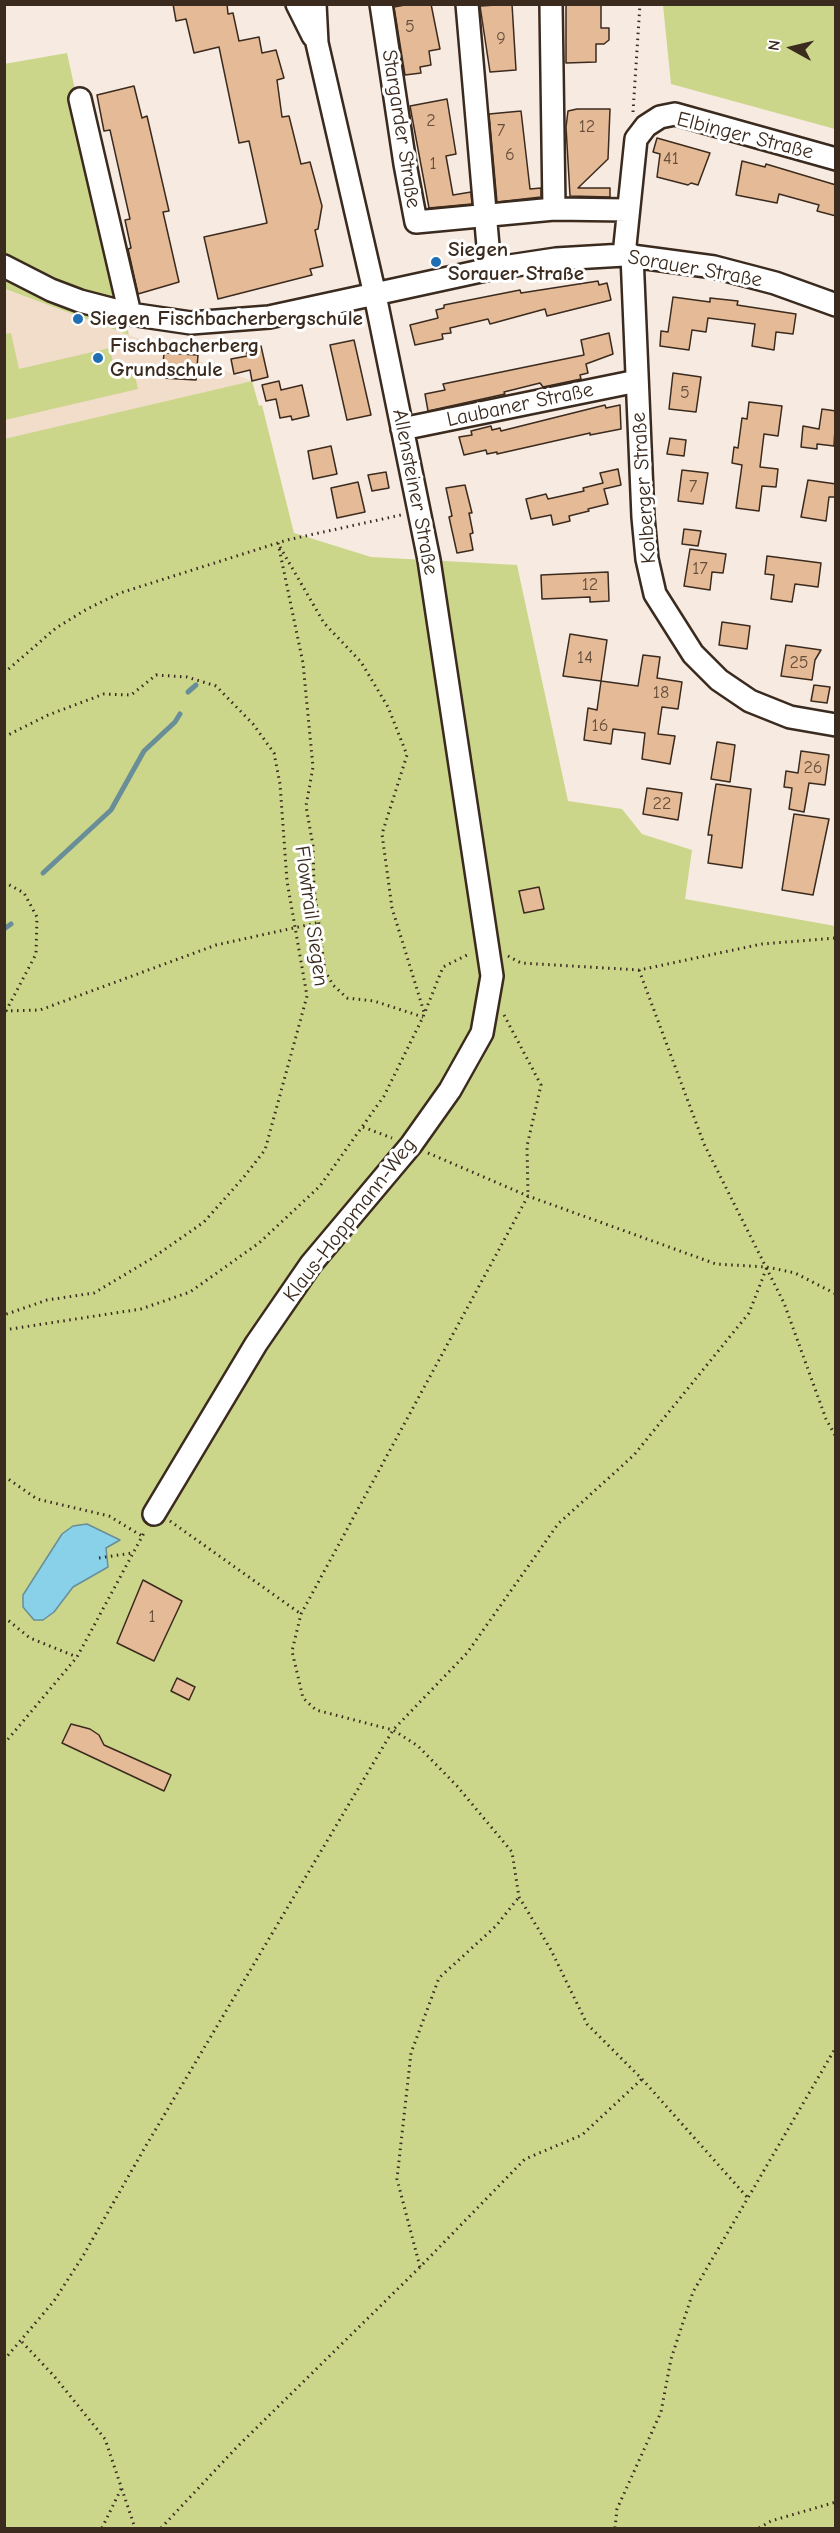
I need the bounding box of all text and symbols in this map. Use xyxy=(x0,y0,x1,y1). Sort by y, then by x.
house number: 5 xyxy=(405,16,415,38)
north arrow xyxy=(762,18,822,78)
house number: 9 xyxy=(496,28,506,50)
text: N xyxy=(765,39,784,52)
street label: Stargarder Straße xyxy=(376,48,426,210)
street label: Elbinger Straße xyxy=(674,107,816,165)
house number: 2 xyxy=(426,110,436,132)
house number: 12 xyxy=(579,116,595,138)
house number: 7 xyxy=(497,120,505,142)
house number: 6 xyxy=(505,144,515,166)
house number: 41 xyxy=(663,148,679,170)
house number: 1 xyxy=(429,153,437,175)
place label: Siegen Sorauer Straße xyxy=(448,237,584,287)
street label: Sorauer Straße xyxy=(626,245,764,293)
marker: Siegen Sorauer Straße xyxy=(429,255,443,269)
place label: Siegen Fischbacherbergschule xyxy=(90,306,363,332)
marker: Siegen Fischbacherbergschule xyxy=(71,312,85,326)
place label: Fischbacherberg Grundschule xyxy=(110,333,259,383)
marker: Fischbacherberg Grundschule xyxy=(91,351,105,365)
street label: Laubaner Straße xyxy=(444,377,596,433)
house number: 5 xyxy=(680,382,690,404)
street label: Allensteiner Straße xyxy=(387,407,443,577)
street label: Kolberger Straße xyxy=(626,411,662,565)
house number: 7 xyxy=(689,476,697,498)
house number: 17 xyxy=(692,558,708,580)
house number: 12 xyxy=(582,574,598,596)
house number: 14 xyxy=(577,647,593,669)
house number: 25 xyxy=(789,652,809,674)
house number: 18 xyxy=(653,682,669,704)
house number: 16 xyxy=(592,715,608,737)
house number: 26 xyxy=(803,757,823,779)
house number: 22 xyxy=(653,793,671,815)
street label: Flowtrail Siegen xyxy=(289,844,333,988)
street label: Klaus-Hoppmann-Weg xyxy=(278,1133,422,1307)
house number: 1 xyxy=(148,1606,156,1628)

